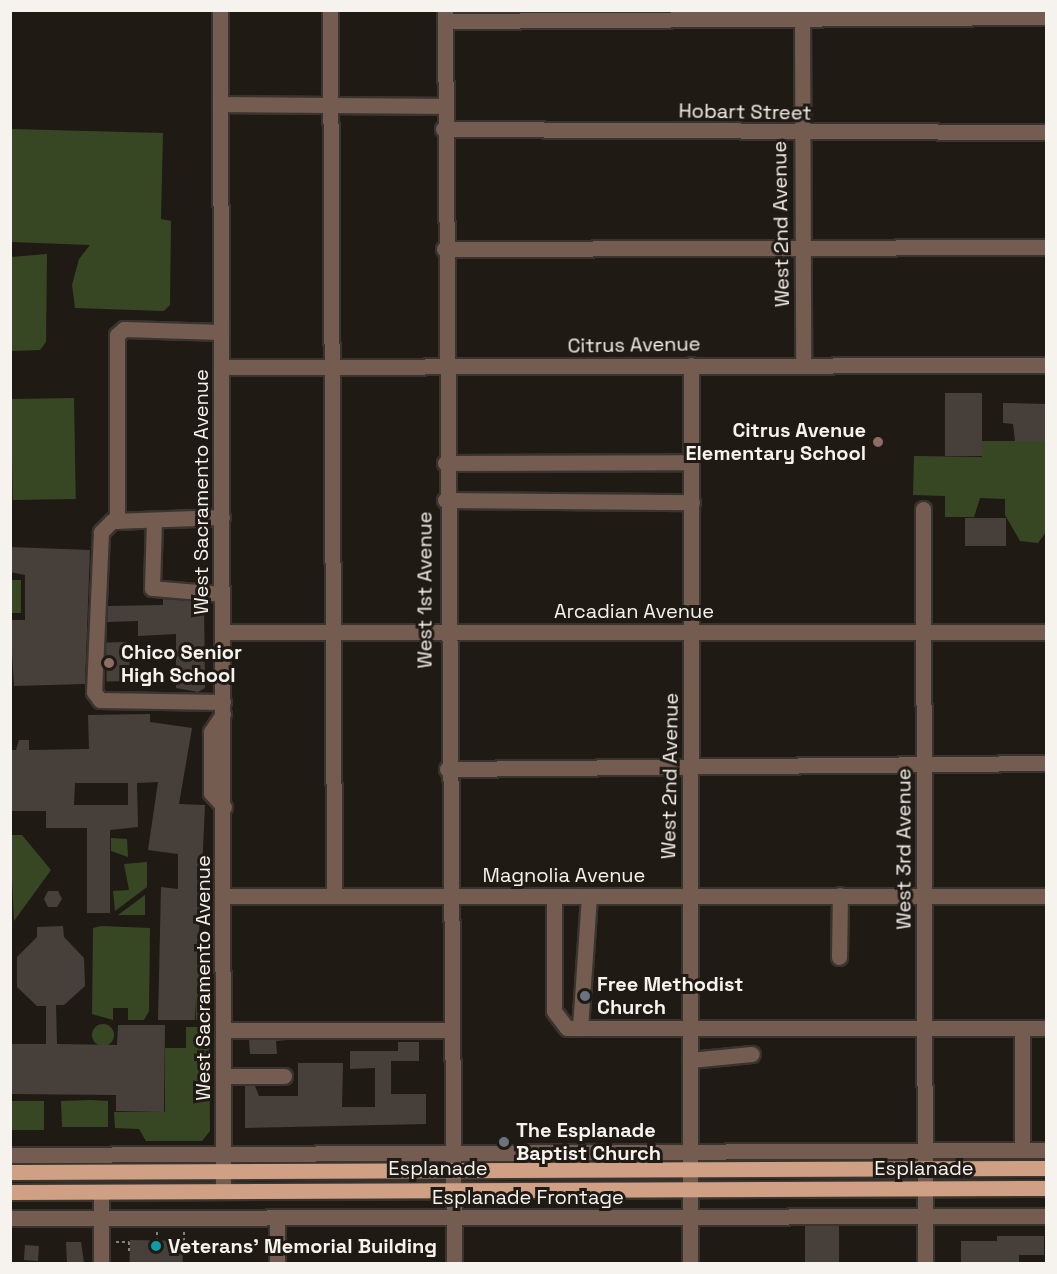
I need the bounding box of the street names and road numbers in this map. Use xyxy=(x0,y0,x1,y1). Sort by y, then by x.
street label: Hobart Street xyxy=(678,99,812,125)
street label: West 2nd Avenue xyxy=(768,140,794,308)
street label: Citrus Avenue xyxy=(567,332,701,358)
street label: West Sacramento Avenue xyxy=(189,369,213,615)
street label: West 1st Avenue xyxy=(413,511,437,669)
street label: Arcadian Avenue xyxy=(554,599,714,623)
street label: West 2nd Avenue xyxy=(657,692,683,860)
street label: West 3rd Avenue xyxy=(892,768,916,930)
street label: West Sacramento Avenue xyxy=(191,855,215,1101)
street label: Magnolia Avenue xyxy=(482,863,646,887)
street label: Esplanade xyxy=(388,1156,488,1180)
street label: Esplanade xyxy=(874,1156,974,1180)
street label: Esplanade Frontage xyxy=(432,1185,624,1209)

